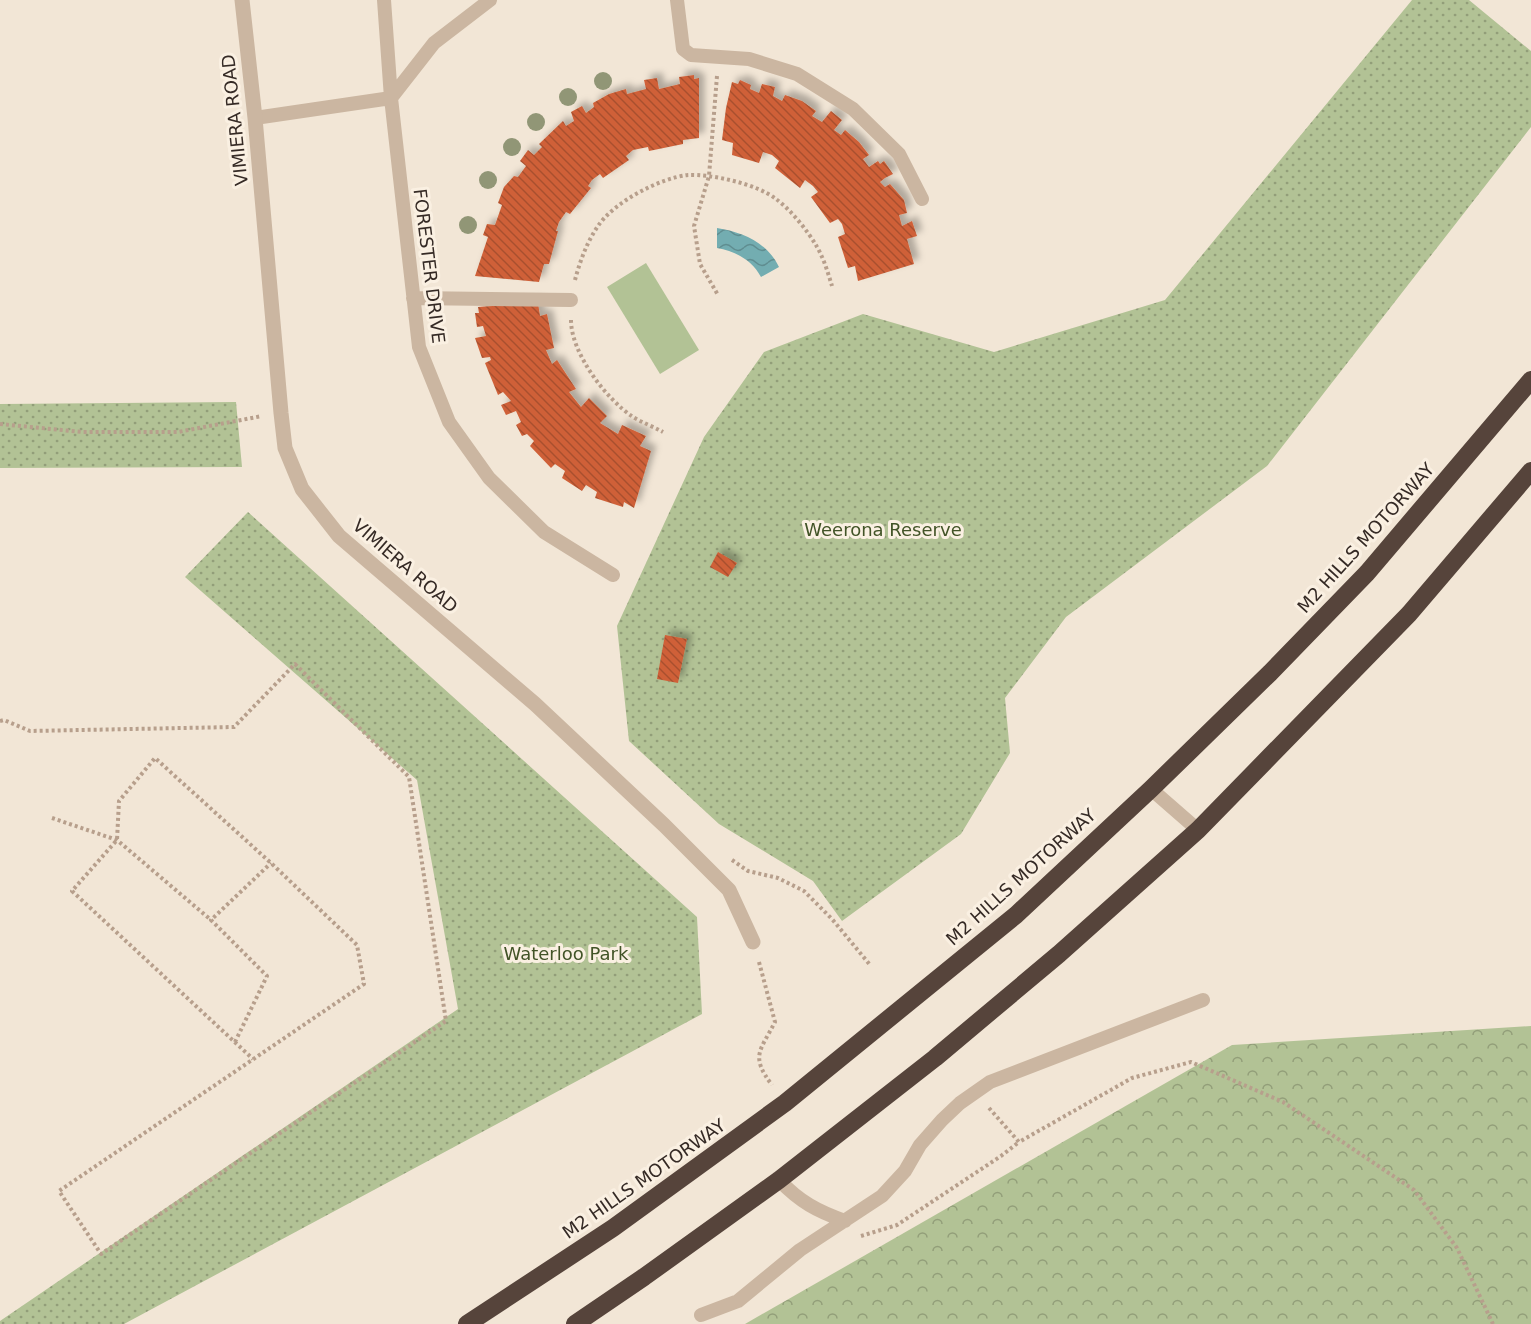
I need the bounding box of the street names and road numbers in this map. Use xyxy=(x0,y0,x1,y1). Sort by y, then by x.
street label: VIMIERA ROAD xyxy=(217,53,252,187)
street label: FORESTER DRIVE xyxy=(410,187,449,345)
street label: M2 HILLS MOTORWAY xyxy=(1293,458,1439,617)
street label: VIMIERA ROAD xyxy=(349,514,462,617)
street label: M2 HILLS MOTORWAY xyxy=(942,803,1101,949)
street label: M2 HILLS MOTORWAY xyxy=(558,1114,730,1243)

